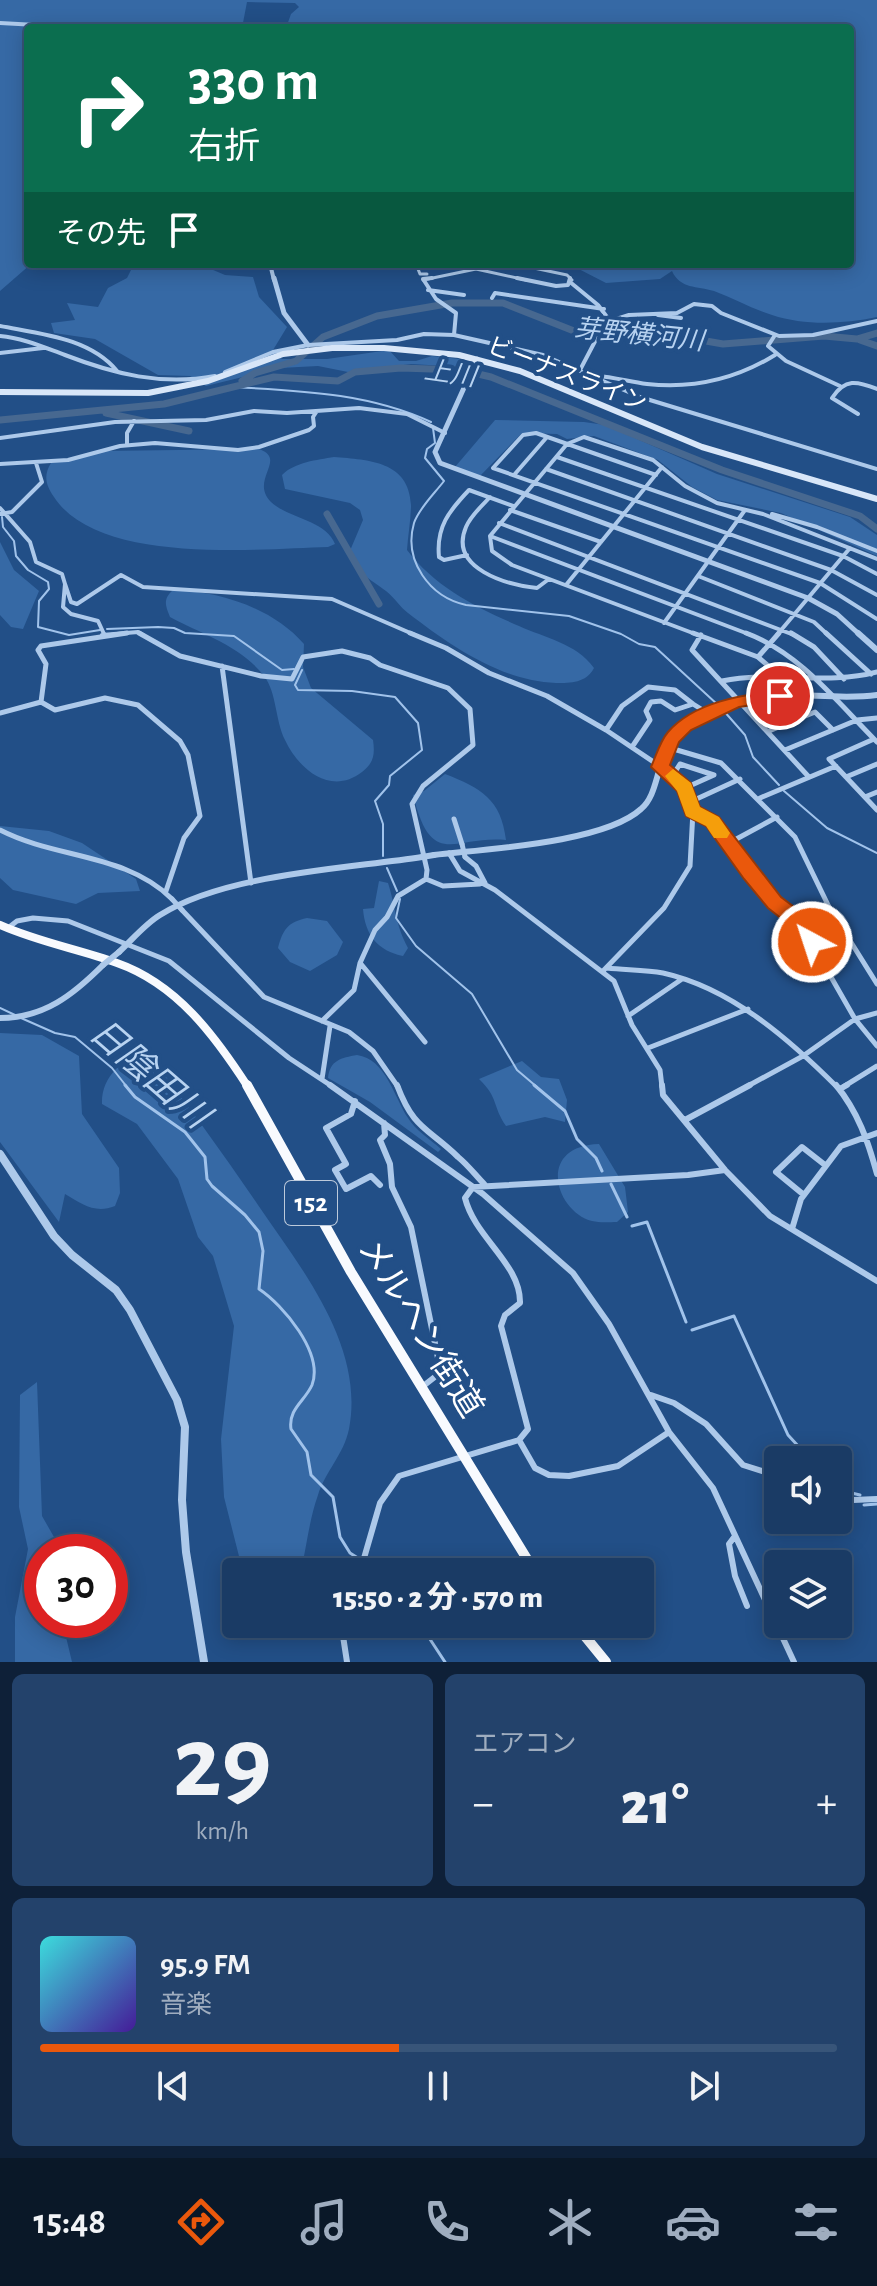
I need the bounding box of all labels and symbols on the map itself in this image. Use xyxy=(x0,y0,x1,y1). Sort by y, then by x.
water label: 芽野横河川 xyxy=(573,314,708,355)
street label: ビーナスライン xyxy=(484,333,650,416)
water label: 上川 xyxy=(422,357,481,391)
pin xyxy=(746,662,814,730)
position arrow xyxy=(770,900,854,984)
water label: 日陰田川 xyxy=(83,1012,219,1137)
road number: 152 xyxy=(285,1181,337,1225)
street label: メルヘン街道 xyxy=(352,1231,490,1424)
speed limit sign: 30 xyxy=(24,1534,128,1638)

